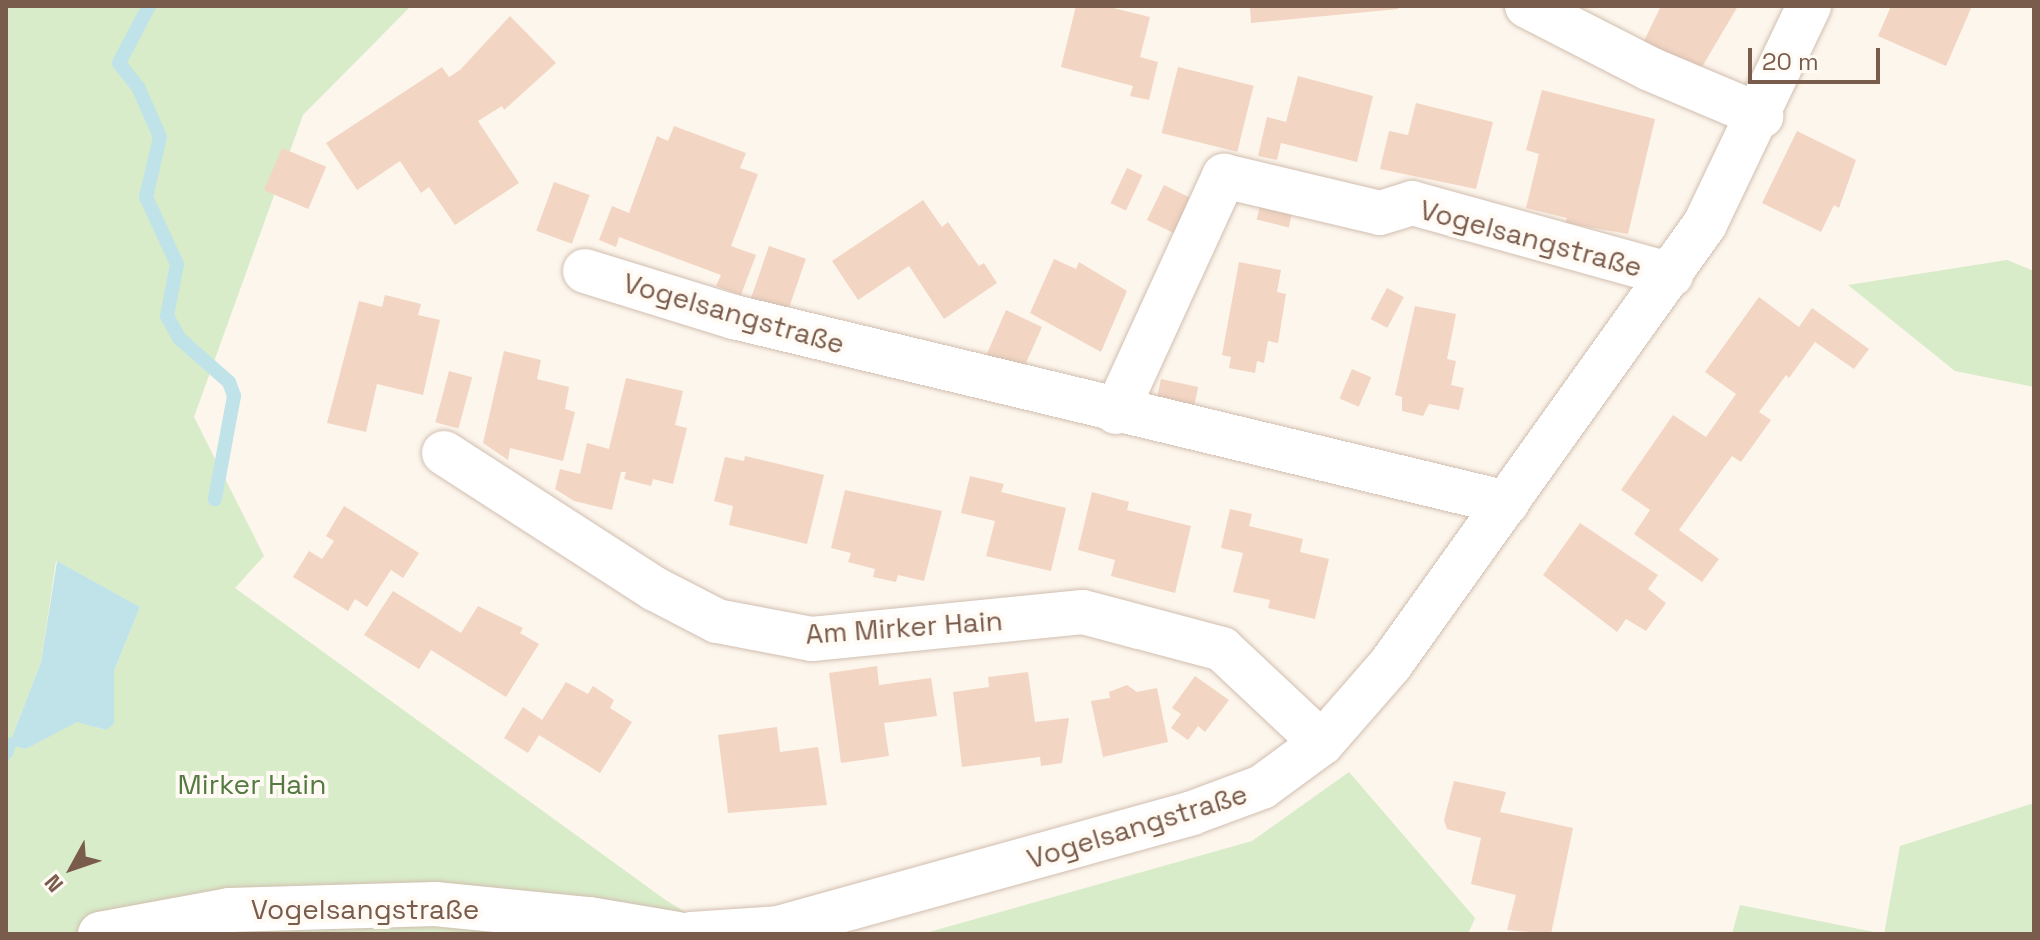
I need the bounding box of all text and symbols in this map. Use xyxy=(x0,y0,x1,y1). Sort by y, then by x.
scale bar xyxy=(1752,32,1884,82)
text: 20 m xyxy=(1762,46,1819,77)
street label: Vogelsangstraße xyxy=(1416,192,1646,284)
street label: Vogelsangstraße xyxy=(620,265,848,361)
street label: Am Mirker Hain xyxy=(804,603,1004,651)
park label: Mirker Hain xyxy=(178,767,326,801)
street label: Vogelsangstraße xyxy=(1023,777,1251,875)
north arrow xyxy=(32,828,112,908)
text: N xyxy=(38,869,69,898)
street label: Vogelsangstraße xyxy=(251,892,479,926)

